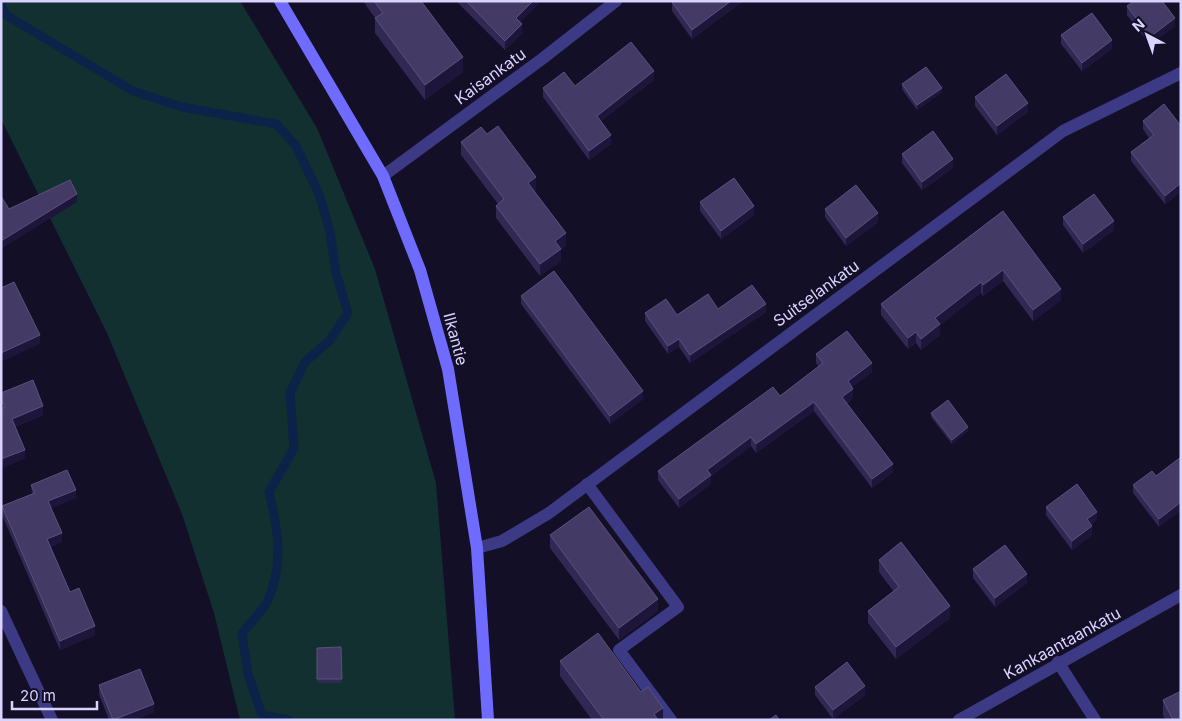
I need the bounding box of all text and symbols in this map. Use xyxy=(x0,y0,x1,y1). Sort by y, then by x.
north arrow xyxy=(1122,10,1172,60)
text: N xyxy=(1129,15,1148,35)
street label: Kaisankatu xyxy=(451,44,529,108)
street label: Suitselankatu xyxy=(769,255,863,331)
street label: Ilkantie xyxy=(439,310,473,368)
street label: Kankaantaankatu xyxy=(1000,603,1124,683)
scale bar xyxy=(12,678,98,710)
text: 20 m xyxy=(20,686,56,705)

